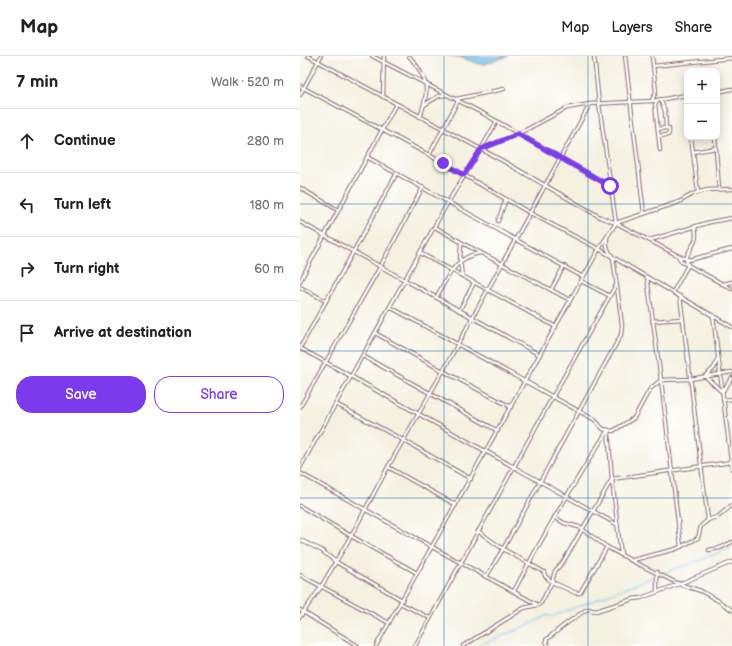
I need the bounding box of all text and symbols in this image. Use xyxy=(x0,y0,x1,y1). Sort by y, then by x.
text: Map xyxy=(20,16,58,39)
text: Map xyxy=(561,19,589,36)
text: Layers xyxy=(611,19,653,36)
text: Share xyxy=(675,19,712,36)
map controls xyxy=(684,68,720,140)
button: + xyxy=(684,68,720,104)
text: 7 min xyxy=(16,72,58,92)
text: Walk · 520 m xyxy=(211,74,284,90)
button: − xyxy=(684,104,720,140)
icon: ahead xyxy=(16,130,38,152)
text: Continue xyxy=(54,131,116,150)
text: 280 m xyxy=(247,133,284,149)
route end xyxy=(434,154,452,172)
route start xyxy=(601,177,619,195)
icon: left xyxy=(16,194,38,216)
text: Turn left xyxy=(54,195,111,214)
text: 180 m xyxy=(249,197,284,213)
icon: right xyxy=(16,258,38,280)
text: Turn right xyxy=(54,259,119,278)
text: 60 m xyxy=(254,261,284,277)
icon: arrive xyxy=(16,322,38,344)
text: Arrive at destination xyxy=(54,323,192,342)
button: Save xyxy=(16,376,146,413)
button: Share xyxy=(154,376,284,413)

